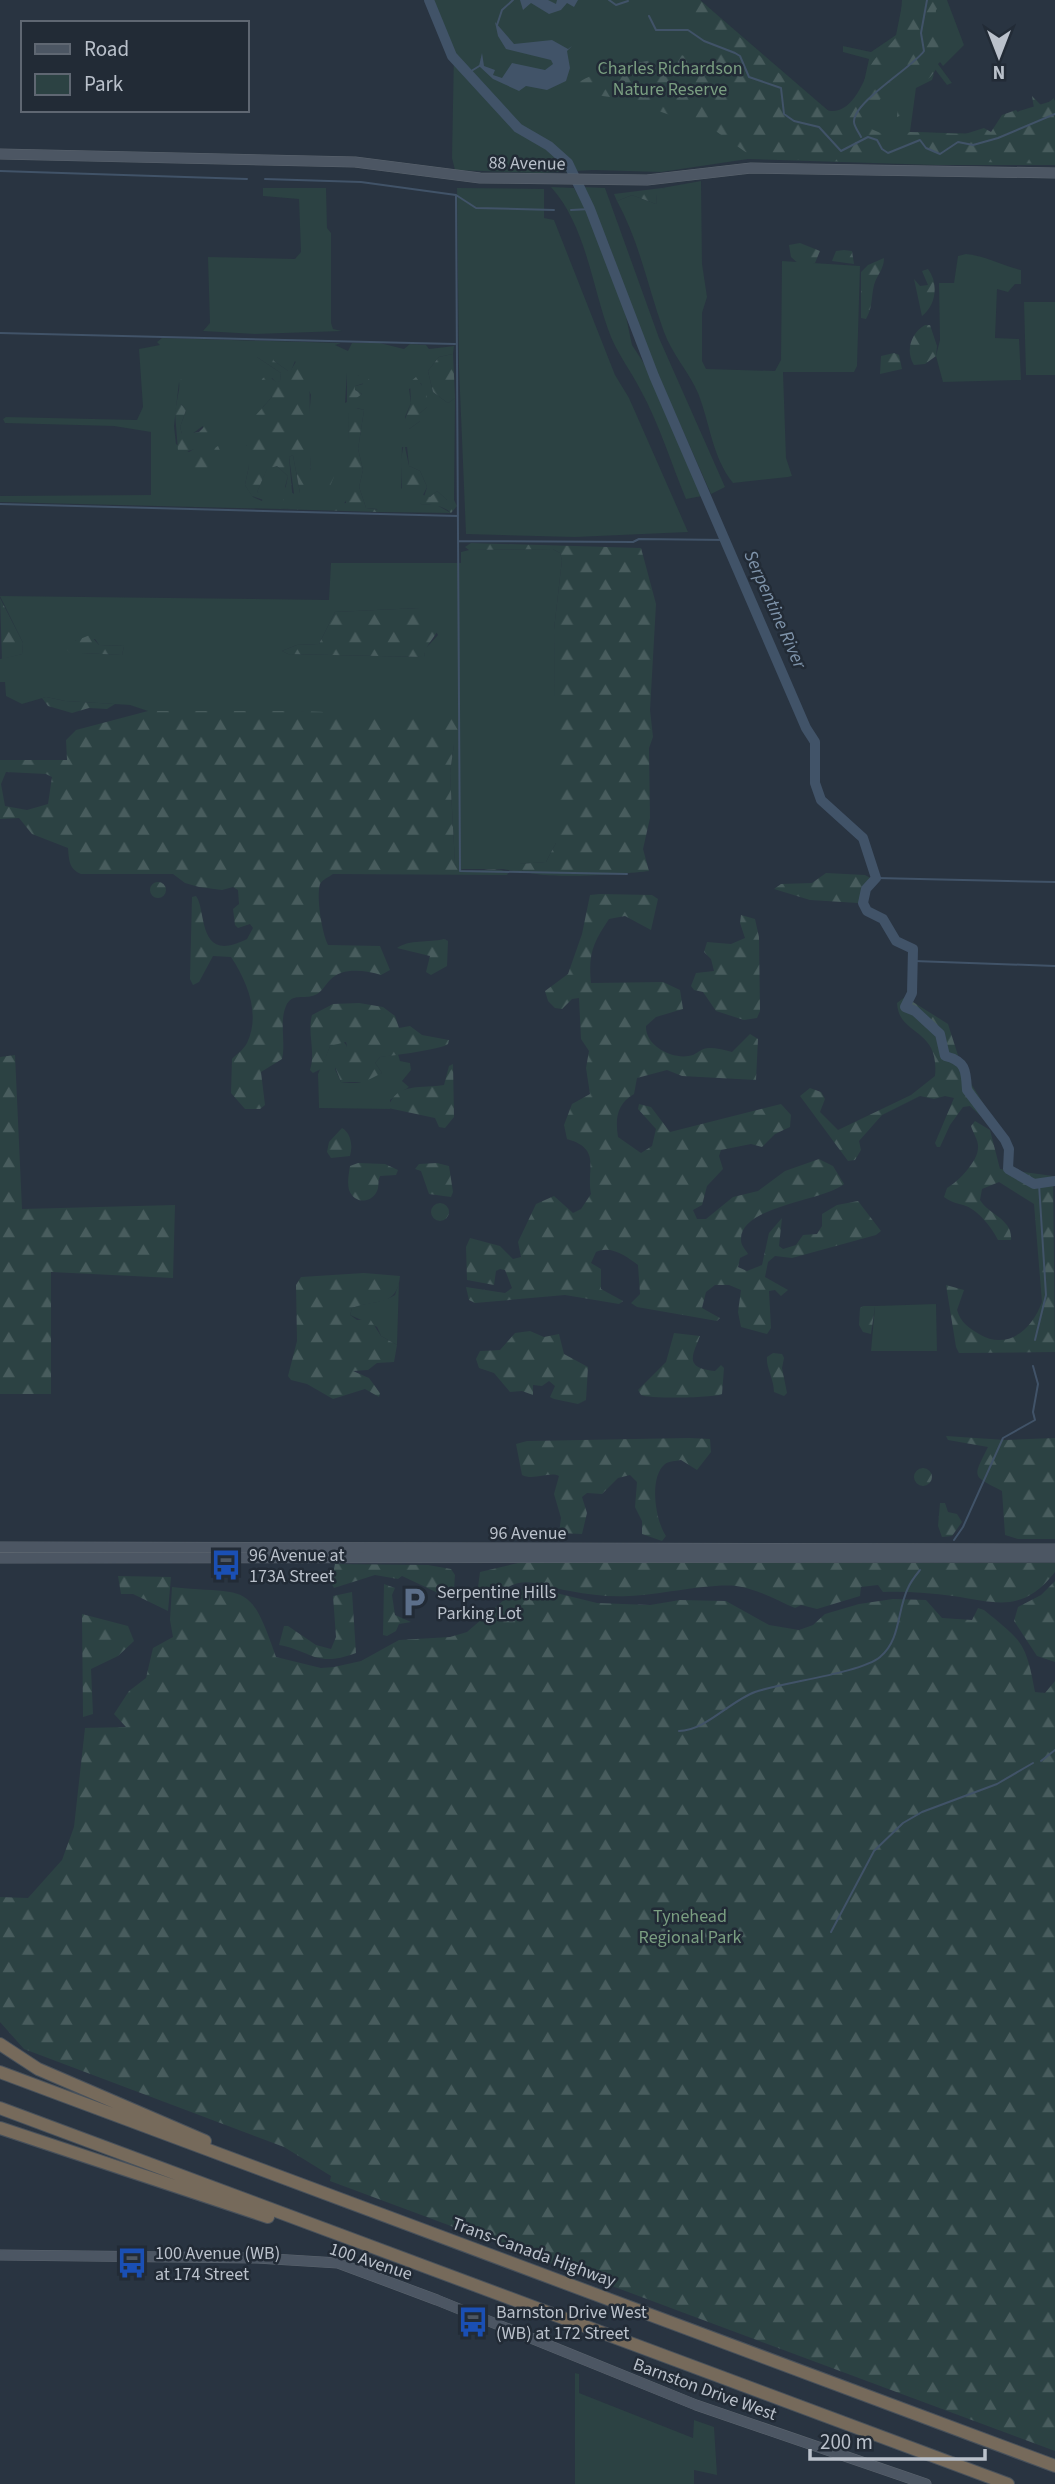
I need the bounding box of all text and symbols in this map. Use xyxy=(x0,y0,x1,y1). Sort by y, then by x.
legend xyxy=(21,21,248,112)
north arrow xyxy=(964,21,1034,91)
text: Road xyxy=(84,34,129,64)
park label: Charles Richardson Nature Reserve xyxy=(598,56,743,102)
text: N xyxy=(993,58,1005,85)
text: Park xyxy=(84,69,124,99)
street label: 88 Avenue xyxy=(488,150,566,177)
water label: Serpentine River xyxy=(736,546,813,675)
street label: 96 Avenue xyxy=(490,1521,567,1546)
place label: 96 Avenue at 173A Street xyxy=(249,1543,344,1589)
bus stop icon: 96 Avenue at 173A Street xyxy=(209,1548,243,1582)
place label: Serpentine Hills Parking Lot xyxy=(437,1580,556,1626)
parking icon: Serpentine Hills Parking Lot xyxy=(397,1585,431,1619)
park label: Tynehead Regional Park xyxy=(639,1904,741,1950)
street label: Trans-Canada Highway xyxy=(448,2211,620,2294)
street label: 100 Avenue xyxy=(326,2236,416,2287)
place label: 100 Avenue (WB) at 174 Street xyxy=(155,2241,280,2287)
bus stop icon: 100 Avenue (WB) at 174 Street xyxy=(115,2246,149,2280)
place label: Barnston Drive West (WB) at 172 Street xyxy=(496,2300,647,2346)
bus stop icon: Barnston Drive West (WB) at 172 Street xyxy=(456,2305,490,2339)
street label: Barnston Drive West xyxy=(630,2352,780,2427)
scale bar xyxy=(810,2418,985,2462)
text: 200 m xyxy=(820,2427,873,2457)

